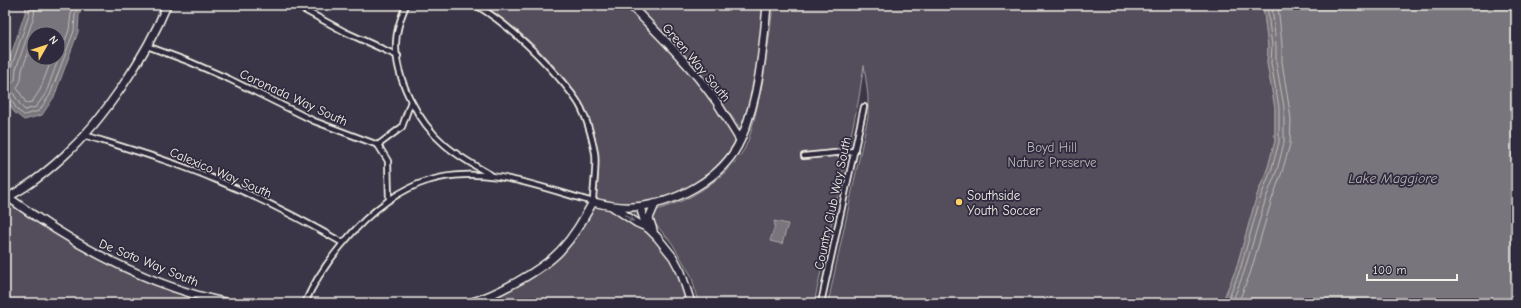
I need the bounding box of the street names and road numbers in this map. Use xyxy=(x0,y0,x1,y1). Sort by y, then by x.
street label: Green Way South xyxy=(660,20,734,104)
street label: Coronada Way South xyxy=(238,66,350,129)
street label: Country Club Way South xyxy=(811,135,854,271)
street label: Calexico Way South xyxy=(168,144,274,201)
street label: De Soto Way South xyxy=(97,236,201,289)

